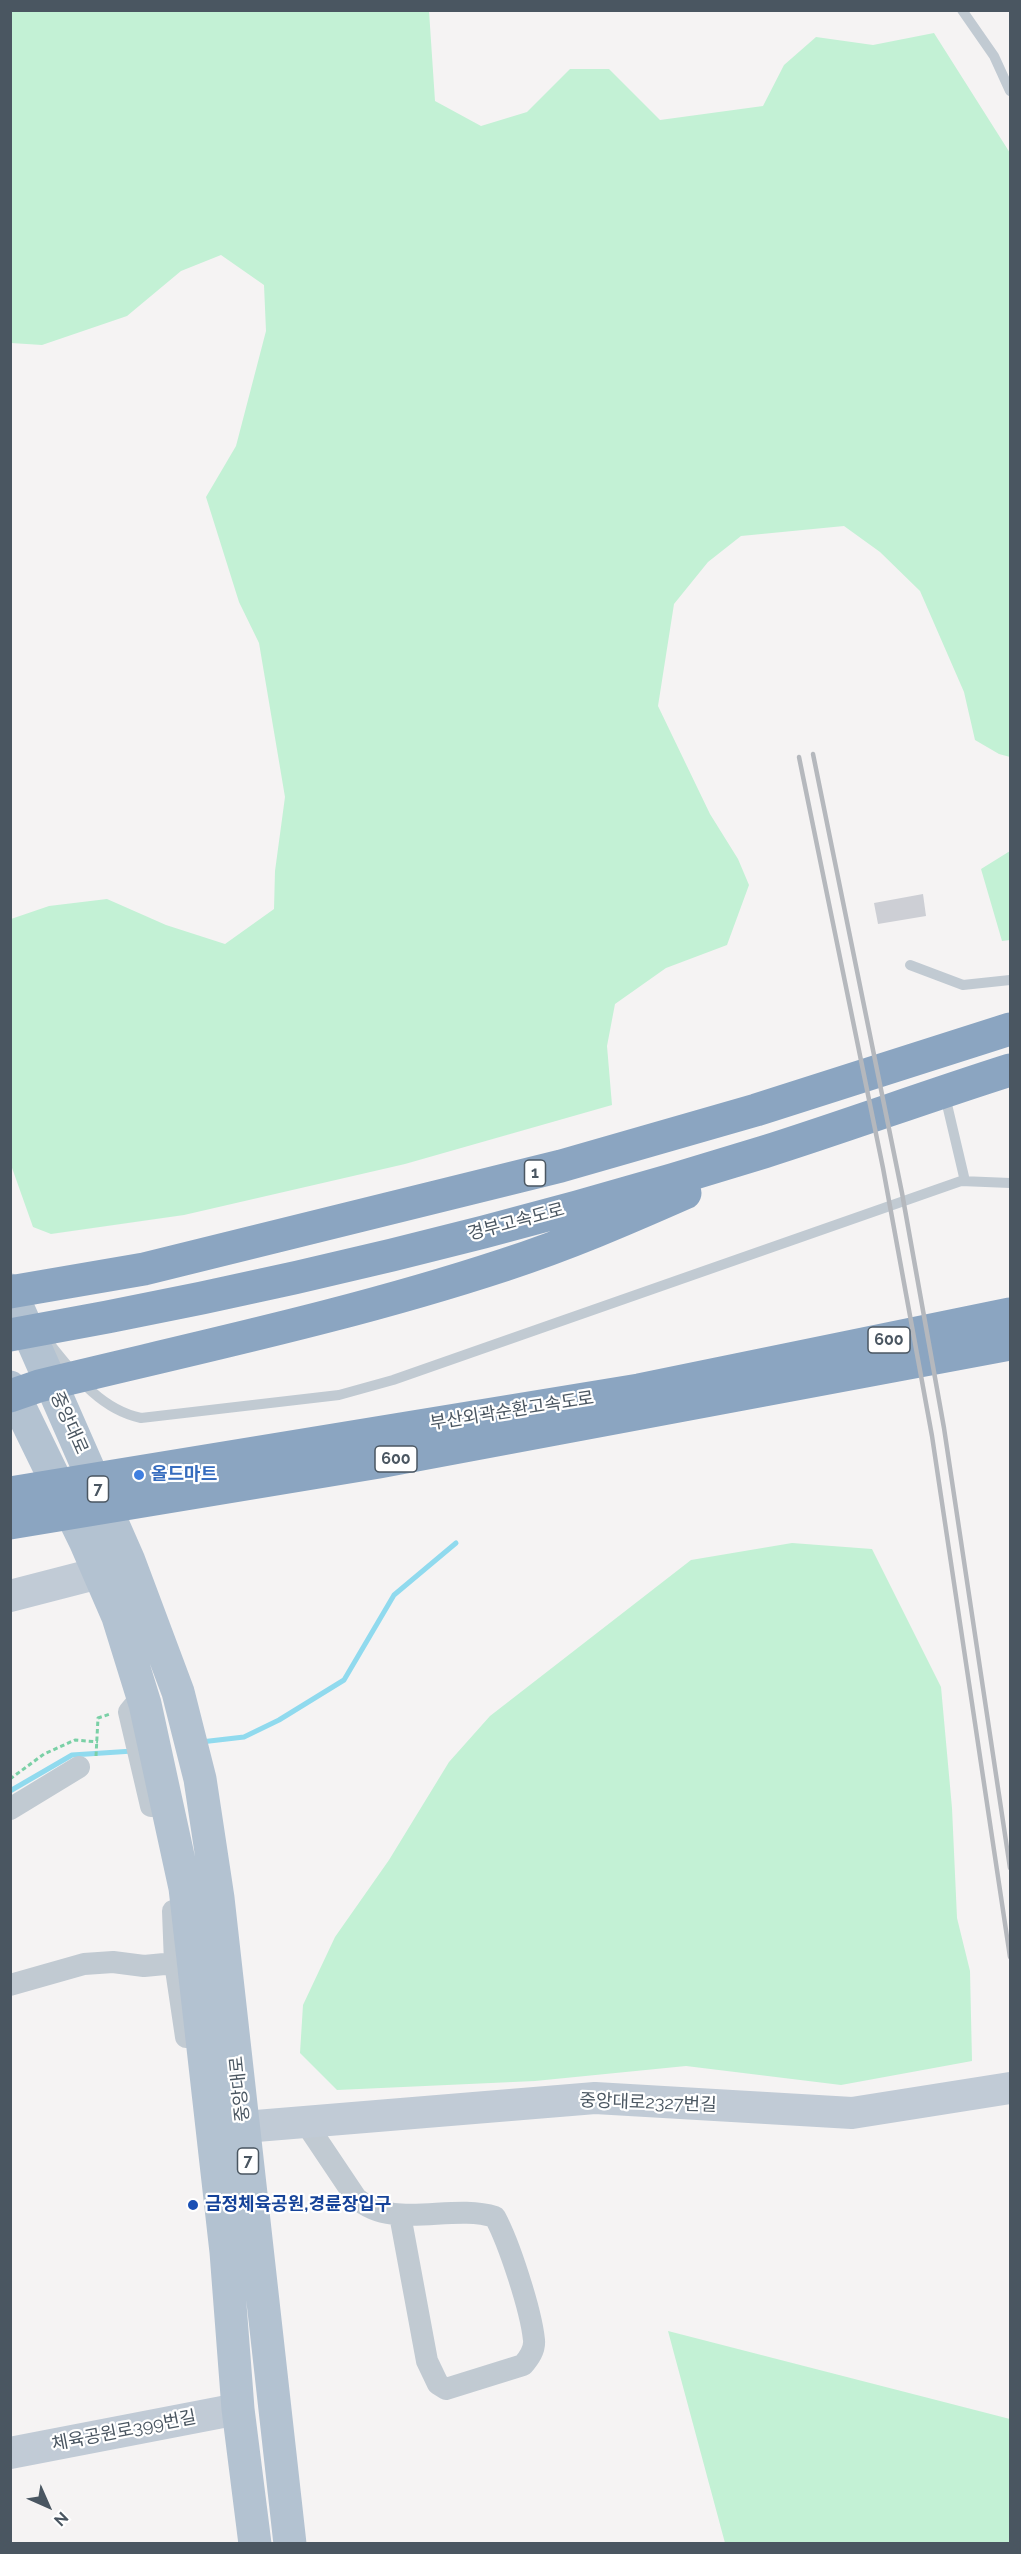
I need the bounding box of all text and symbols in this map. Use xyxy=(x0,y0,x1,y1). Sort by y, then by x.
road number: 1 xyxy=(524,1160,546,1186)
street label: 경부고속도로 xyxy=(465,1199,567,1245)
road number: 600 xyxy=(868,1327,910,1353)
street label: 부산외곽순환고속도로 xyxy=(429,1387,595,1435)
street label: 중앙대로 xyxy=(46,1388,92,1458)
road number: 600 xyxy=(375,1446,417,1472)
place label: 올드마트 xyxy=(151,1464,217,1486)
marker: 올드마트 xyxy=(132,1468,146,1482)
road number: 7 xyxy=(88,1476,108,1502)
street label: 중앙대로 xyxy=(226,2055,254,2123)
street label: 중앙대로2327번길 xyxy=(579,2090,717,2116)
road number: 7 xyxy=(238,2148,258,2174)
place label: 금정체육공원,경륜장입구 xyxy=(205,2194,391,2216)
marker: 금정체육공원,경륜장입구 xyxy=(186,2198,200,2212)
street label: 체육공원로399번길 xyxy=(50,2406,198,2456)
north arrow xyxy=(18,2476,78,2536)
text: N xyxy=(50,2508,72,2530)

